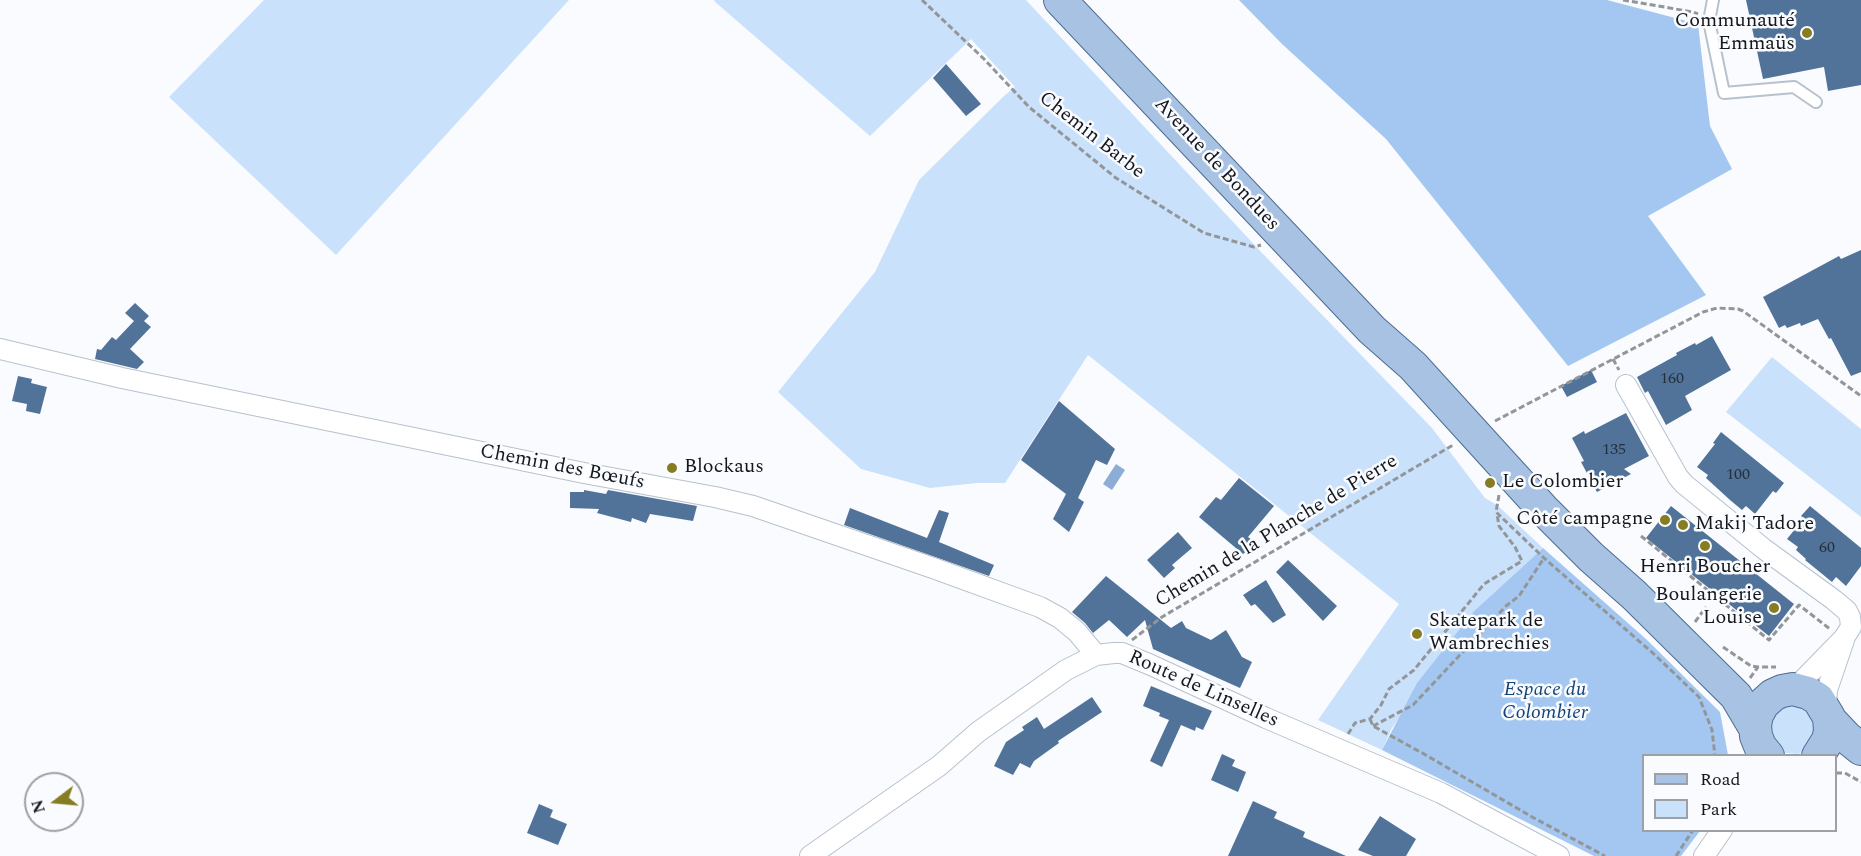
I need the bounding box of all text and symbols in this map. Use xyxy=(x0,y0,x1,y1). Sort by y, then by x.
place label: Communauté Emmaüs xyxy=(1675,10,1795,57)
marker: Communauté Emmaüs xyxy=(1800,26,1814,40)
street label: Chemin Barbe xyxy=(1033,87,1149,185)
street label: Avenue de Bondues xyxy=(1148,93,1284,237)
house number: 160 xyxy=(1660,370,1684,390)
street label: Chemin des Bœufs xyxy=(478,440,646,496)
house number: 135 xyxy=(1602,441,1626,461)
street label: Chemin de la Planche de Pierre xyxy=(1151,450,1403,614)
place label: Blockaus xyxy=(684,456,764,480)
marker: Blockaus xyxy=(665,461,679,475)
house number: 100 xyxy=(1726,466,1750,486)
place label: Le Colombier xyxy=(1502,471,1623,495)
marker: Le Colombier xyxy=(1483,476,1497,490)
place label: Côté campagne xyxy=(1516,508,1653,532)
marker: Côté campagne xyxy=(1658,513,1672,527)
place label: Makij Tadore xyxy=(1695,513,1814,537)
marker: Makij Tadore xyxy=(1676,518,1690,532)
marker: Henri Boucher xyxy=(1698,539,1712,553)
house number: 60 xyxy=(1819,539,1835,559)
place label: Henri Boucher xyxy=(1640,556,1770,580)
place label: Boulangerie Louise xyxy=(1655,584,1762,631)
marker: Boulangerie Louise xyxy=(1767,601,1781,615)
place label: Skatepark de Wambrechies xyxy=(1429,610,1550,657)
marker: Skatepark de Wambrechies xyxy=(1410,627,1424,641)
street label: Route de Linselles xyxy=(1124,646,1282,734)
park label: Espace du Colombier xyxy=(1502,679,1588,726)
legend xyxy=(1642,754,1837,832)
text: Road xyxy=(1700,766,1741,793)
north arrow xyxy=(24,772,84,832)
text: Park xyxy=(1700,796,1737,823)
text: N xyxy=(25,797,52,816)

